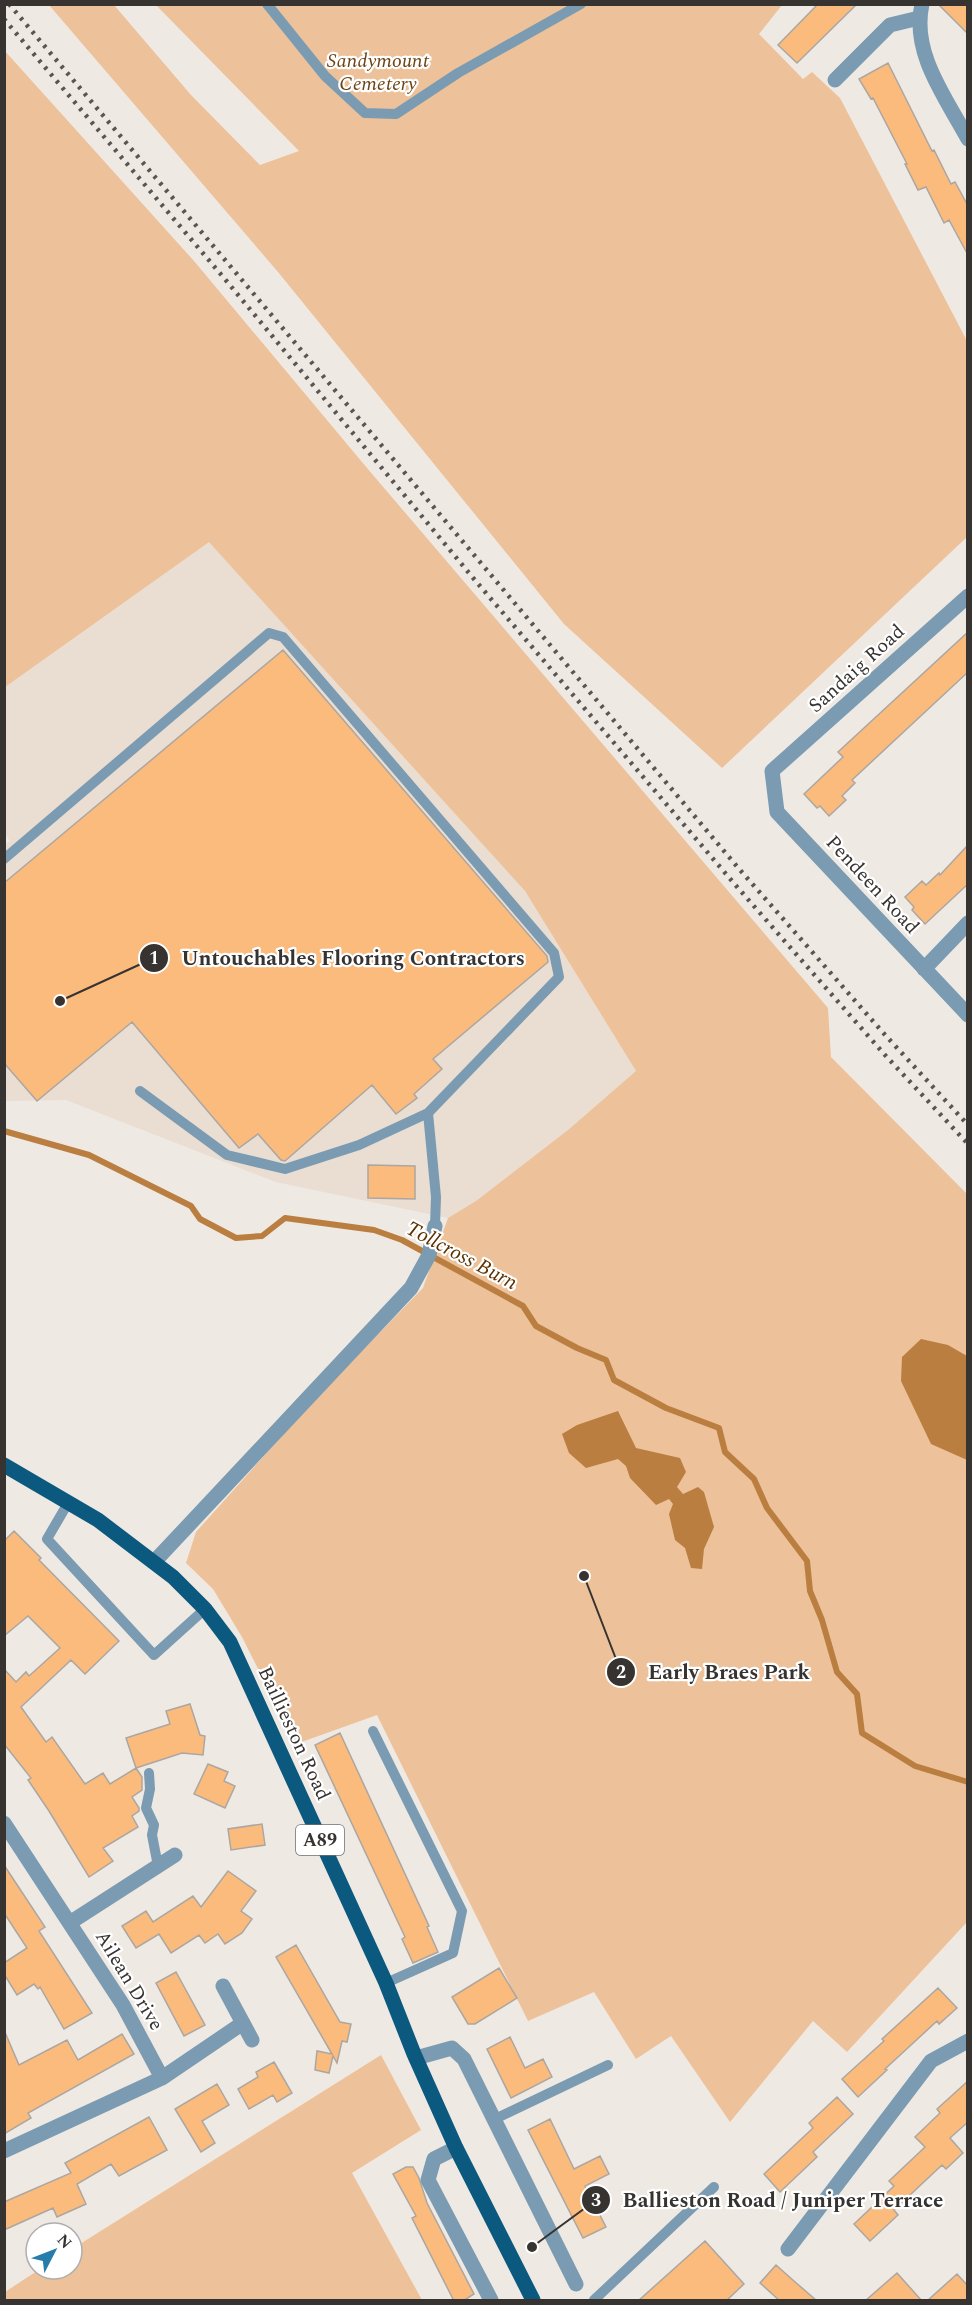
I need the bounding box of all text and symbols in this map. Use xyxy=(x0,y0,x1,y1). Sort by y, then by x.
park label: Sandymount Cemetery xyxy=(327,46,430,99)
street label: Sandaig Road xyxy=(802,617,912,720)
street label: Pendeen Road xyxy=(818,828,926,941)
callout: Untouchables Flooring Contractors xyxy=(139,938,536,977)
text: Untouchables Flooring Contractors xyxy=(181,943,525,975)
text: 1 xyxy=(149,945,159,972)
water label: Tollcross Burn xyxy=(400,1213,523,1299)
callout: Early Braes Park xyxy=(606,1652,822,1691)
text: Early Braes Park xyxy=(648,1657,810,1689)
text: 2 xyxy=(616,1659,626,1686)
street label: Baillieston Road xyxy=(250,1661,338,1805)
road number: A89 xyxy=(296,1825,344,1855)
street label: Ailean Drive xyxy=(87,1925,171,2036)
callout: Ballieston Road / Juniper Terrace xyxy=(581,2180,956,2219)
text: Ballieston Road / Juniper Terrace xyxy=(623,2185,943,2217)
text: 3 xyxy=(591,2187,601,2214)
north arrow xyxy=(24,2221,84,2281)
text: N xyxy=(51,2229,78,2255)

